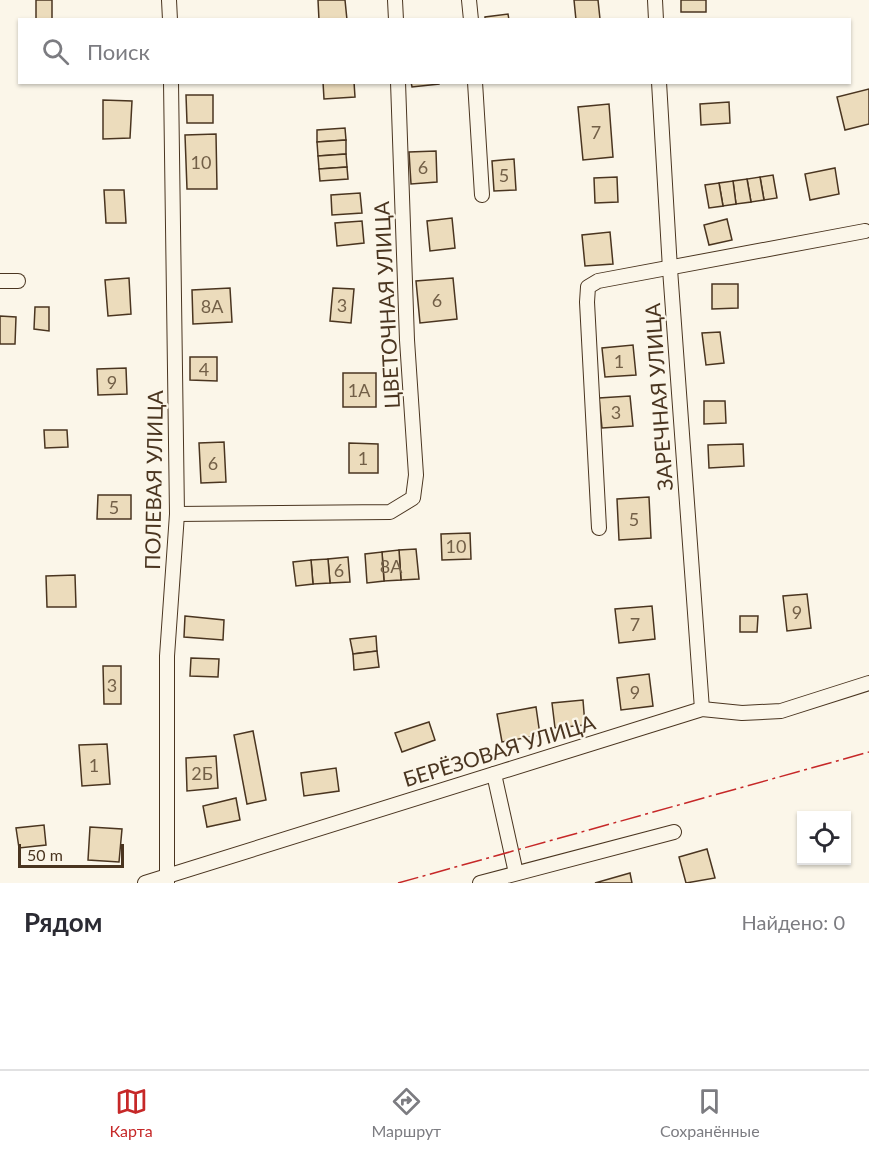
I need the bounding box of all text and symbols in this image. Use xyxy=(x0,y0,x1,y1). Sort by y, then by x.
search box xyxy=(18,18,851,84)
icon: search xyxy=(39,35,72,68)
text: Поиск xyxy=(87,38,150,65)
house number: 7 xyxy=(591,121,601,143)
house number: 10 xyxy=(191,151,211,173)
house number: 6 xyxy=(418,156,428,178)
house number: 5 xyxy=(499,164,509,186)
street label: ЦВЕТОЧНАЯ УЛИЦА xyxy=(368,200,404,409)
house number: 6 xyxy=(432,289,442,311)
house number: 3 xyxy=(337,294,347,316)
house number: 8А xyxy=(201,295,224,317)
street label: ЗАРЕЧНАЯ УЛИЦА xyxy=(639,301,677,492)
house number: 1 xyxy=(614,350,624,372)
house number: 4 xyxy=(199,358,209,380)
house number: 9 xyxy=(107,371,117,393)
house number: 1А xyxy=(348,379,371,401)
street label: ПОЛЕВАЯ УЛИЦА xyxy=(139,389,167,570)
house number: 3 xyxy=(611,401,621,423)
house number: 1 xyxy=(358,447,368,469)
house number: 6 xyxy=(208,452,218,474)
house number: 5 xyxy=(109,496,119,518)
house number: 5 xyxy=(629,508,639,530)
house number: 10 xyxy=(446,535,466,557)
house number: 8А xyxy=(380,555,403,577)
house number: 6 xyxy=(334,559,344,581)
house number: 9 xyxy=(792,601,802,623)
house number: 7 xyxy=(630,613,640,635)
house number: 3 xyxy=(107,674,117,696)
house number: 9 xyxy=(630,681,640,703)
street label: БЕРЁЗОВАЯ УЛИЦА xyxy=(400,709,599,791)
house number: 1 xyxy=(89,754,99,776)
house number: 2Б xyxy=(191,762,213,784)
map controls xyxy=(797,811,851,865)
button: locate xyxy=(797,811,851,865)
scale bar xyxy=(18,841,124,868)
text: 50 m xyxy=(27,845,63,864)
text: Рядом xyxy=(24,906,102,938)
text: Найдено: 0 xyxy=(742,910,845,934)
tab: Карта xyxy=(109,1085,153,1140)
tab: Маршрут xyxy=(371,1085,441,1140)
tab: Сохранённые xyxy=(660,1085,760,1140)

